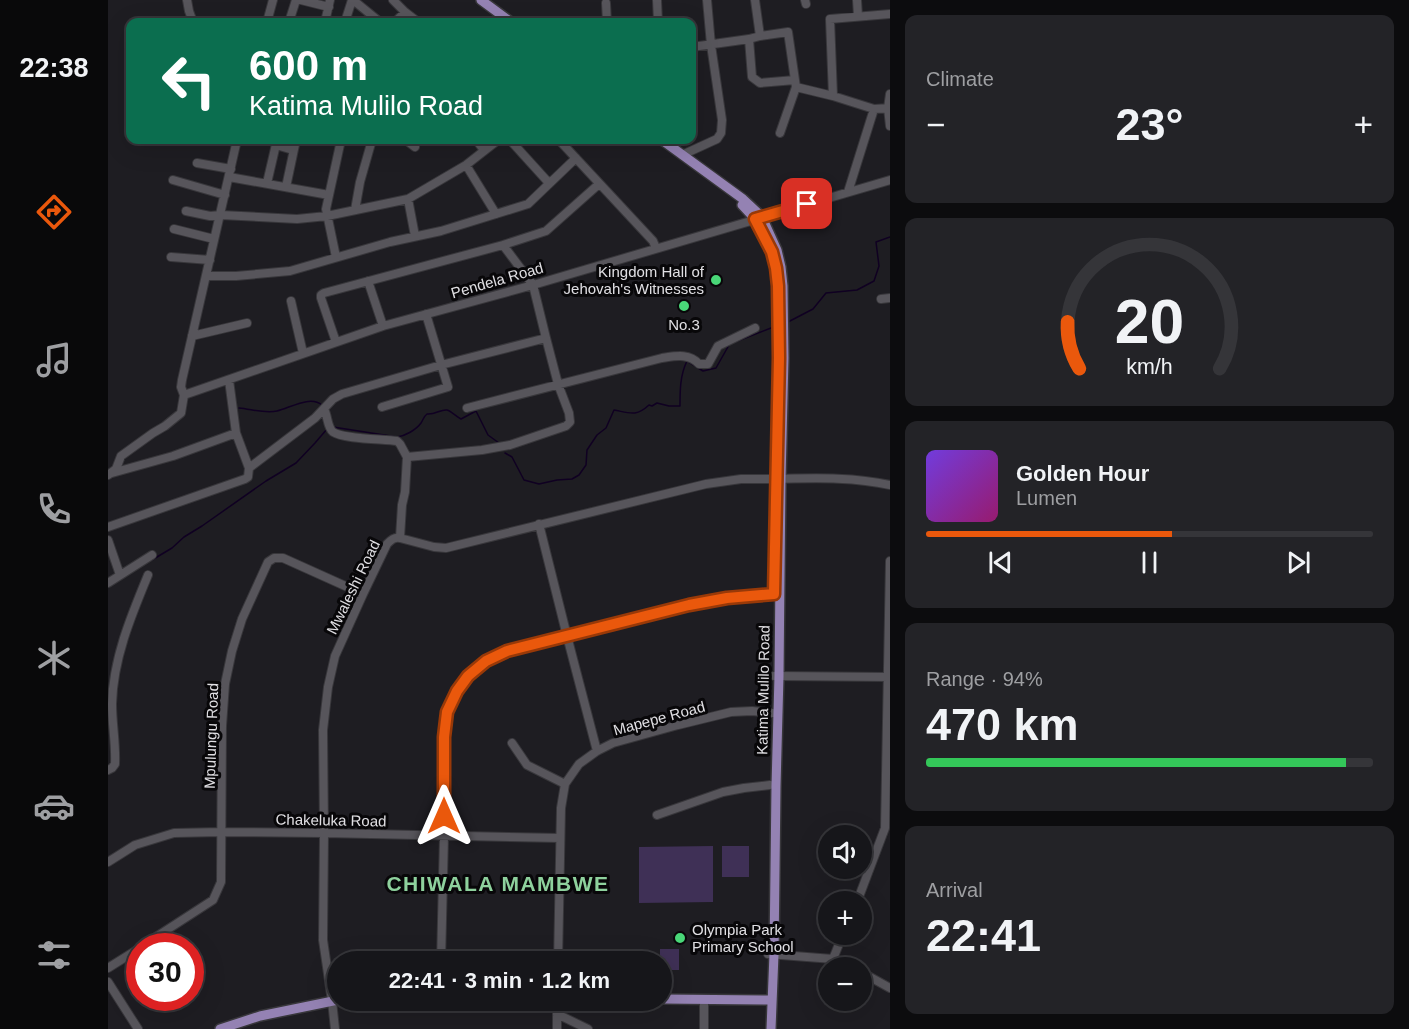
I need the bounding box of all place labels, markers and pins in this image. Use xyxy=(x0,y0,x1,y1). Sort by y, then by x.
pin xyxy=(781,178,832,229)
place label: Kingdom Hall of Jehovah's Witnesses xyxy=(564,263,705,297)
marker: Kingdom Hall of Jehovah's Witnesses xyxy=(709,273,723,287)
marker: No.3 xyxy=(677,299,691,313)
place label: No.3 xyxy=(668,316,700,333)
place label: Olympia Park Primary School xyxy=(692,921,794,955)
marker: Olympia Park Primary School xyxy=(673,931,687,945)

